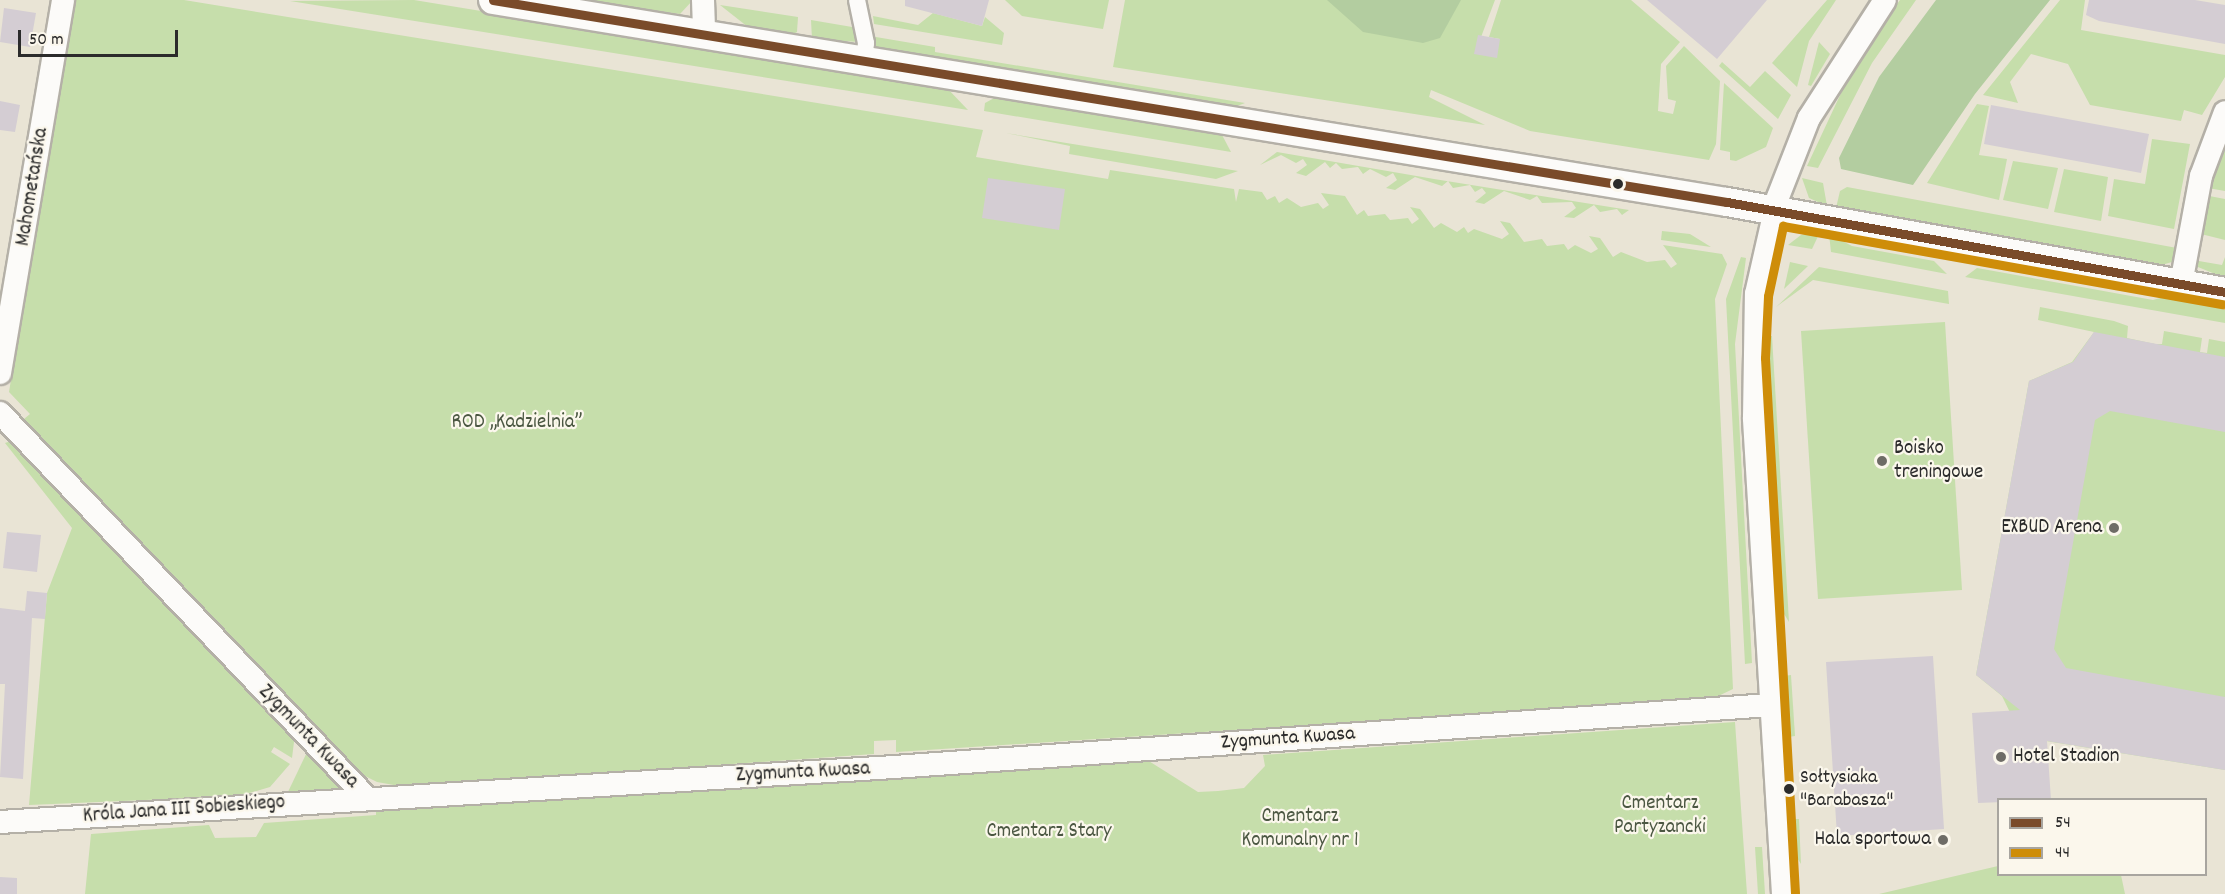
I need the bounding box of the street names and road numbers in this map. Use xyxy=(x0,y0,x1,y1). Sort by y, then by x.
street label: Mahometańska xyxy=(11,126,55,248)
street label: Zygmunta Kwasa xyxy=(252,680,364,794)
street label: Zygmunta Kwasa xyxy=(1220,722,1356,756)
street label: Zygmunta Kwasa xyxy=(735,757,871,789)
street label: Króla Jana III Sobieskiego xyxy=(82,790,286,830)

